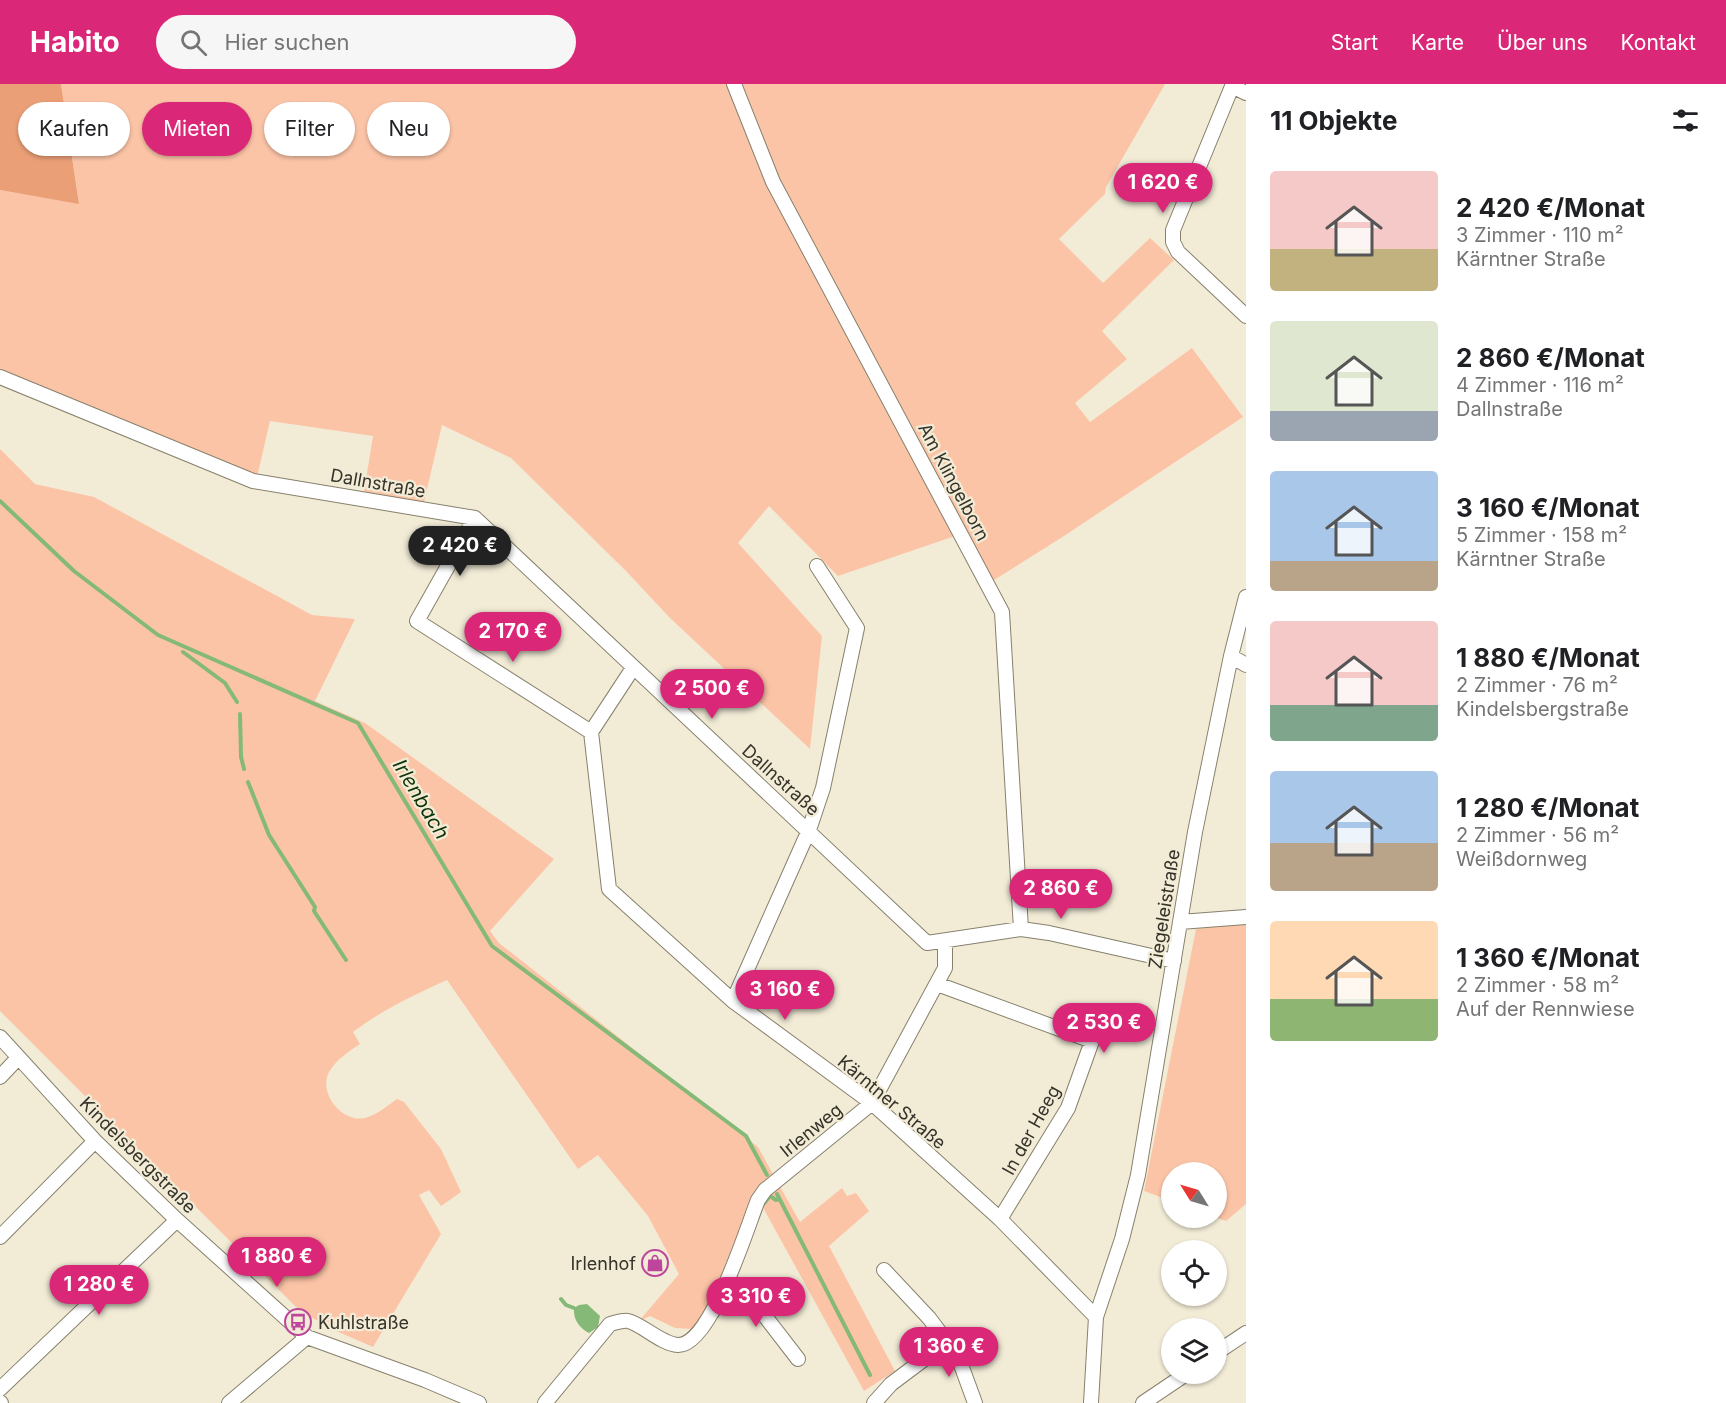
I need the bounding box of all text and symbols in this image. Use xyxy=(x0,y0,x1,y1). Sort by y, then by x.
search box xyxy=(156,15,576,69)
text: Habito xyxy=(30,25,120,59)
icon: search xyxy=(177,26,210,59)
text: Hier suchen xyxy=(225,29,350,55)
text: Start xyxy=(1331,30,1378,55)
text: Karte xyxy=(1411,30,1464,55)
text: Über uns xyxy=(1497,30,1588,55)
text: Kontakt xyxy=(1621,30,1696,55)
chip: Kaufen xyxy=(18,102,130,156)
chip: Mieten xyxy=(142,102,252,156)
chip: Filter xyxy=(264,102,355,156)
chip: Neu xyxy=(367,102,450,156)
icon: filters xyxy=(1669,104,1702,137)
text: 11 Objekte xyxy=(1270,105,1397,136)
pin: 1 620 € xyxy=(1108,163,1218,214)
text: 1 620 € xyxy=(1128,170,1198,194)
text: 2 420 €/Monat xyxy=(1456,192,1645,223)
icon: home xyxy=(1318,195,1390,267)
text: 3 Zimmer · 110 m² xyxy=(1456,223,1624,247)
text: Kärntner Straße xyxy=(1456,247,1606,271)
text: 2 860 €/Monat xyxy=(1456,342,1645,373)
icon: home xyxy=(1318,345,1390,417)
text: 4 Zimmer · 116 m² xyxy=(1456,373,1624,397)
text: Dallnstraße xyxy=(1456,397,1563,421)
street label: Am Klingelborn xyxy=(914,420,994,544)
street label: Dallnstraße xyxy=(329,464,427,502)
text: 3 160 €/Monat xyxy=(1456,492,1640,523)
icon: home xyxy=(1318,495,1390,567)
text: 5 Zimmer · 158 m² xyxy=(1456,523,1627,547)
pin: 2 420 € xyxy=(405,526,515,577)
text: 2 420 € xyxy=(422,533,498,557)
text: Kärntner Straße xyxy=(1456,547,1606,571)
pin: 2 170 € xyxy=(458,612,568,663)
text: 2 170 € xyxy=(478,619,548,643)
text: 1 880 €/Monat xyxy=(1456,642,1640,673)
icon: home xyxy=(1318,645,1390,717)
pin: 2 500 € xyxy=(657,669,767,720)
text: 2 Zimmer · 76 m² xyxy=(1456,673,1618,697)
text: 2 500 € xyxy=(674,676,750,700)
text: Kindelsbergstraße xyxy=(1456,697,1629,721)
street label: Dallnstraße xyxy=(738,740,824,820)
water label: Irlenbach xyxy=(388,755,454,843)
text: 1 280 €/Monat xyxy=(1456,792,1639,823)
icon: home xyxy=(1318,795,1390,867)
text: 2 Zimmer · 56 m² xyxy=(1456,823,1619,847)
text: Weißdornweg xyxy=(1456,847,1587,871)
street label: Ziegeleistraße xyxy=(1144,848,1184,970)
pin: 2 860 € xyxy=(1006,869,1116,920)
text: 2 860 € xyxy=(1023,876,1099,900)
text: 1 360 €/Monat xyxy=(1456,942,1640,973)
icon: home xyxy=(1318,945,1390,1017)
pin: 3 160 € xyxy=(730,970,840,1021)
text: 2 Zimmer · 58 m² xyxy=(1456,973,1619,997)
text: 3 160 € xyxy=(749,977,821,1001)
text: Auf der Rennwiese xyxy=(1456,997,1635,1021)
pin: 2 530 € xyxy=(1049,1003,1159,1054)
text: 2 530 € xyxy=(1067,1010,1141,1034)
street label: Kärntner Straße xyxy=(834,1051,950,1153)
street label: In der Heeg xyxy=(998,1081,1064,1179)
street label: Kindelsbergstraße xyxy=(76,1093,200,1217)
street label: Irlenweg xyxy=(776,1099,846,1161)
north arrow xyxy=(1161,1162,1227,1228)
map controls xyxy=(1161,1162,1227,1384)
pin: 1 880 € xyxy=(222,1237,332,1288)
button: locate xyxy=(1161,1240,1227,1306)
text: 1 880 € xyxy=(241,1244,313,1268)
shop icon: Irlenhof xyxy=(640,1248,670,1278)
place label: Irlenhof xyxy=(571,1253,636,1274)
pin: 1 280 € xyxy=(44,1265,154,1316)
text: 1 280 € xyxy=(64,1272,134,1296)
pin: 3 310 € xyxy=(701,1277,811,1328)
text: 3 310 € xyxy=(720,1284,792,1308)
bus stop icon: Kuhlstraße xyxy=(283,1307,313,1337)
place label: Kuhlstraße xyxy=(318,1312,409,1333)
button: layers xyxy=(1161,1318,1227,1384)
pin: 1 360 € xyxy=(894,1327,1004,1378)
text: 1 360 € xyxy=(913,1334,985,1358)

